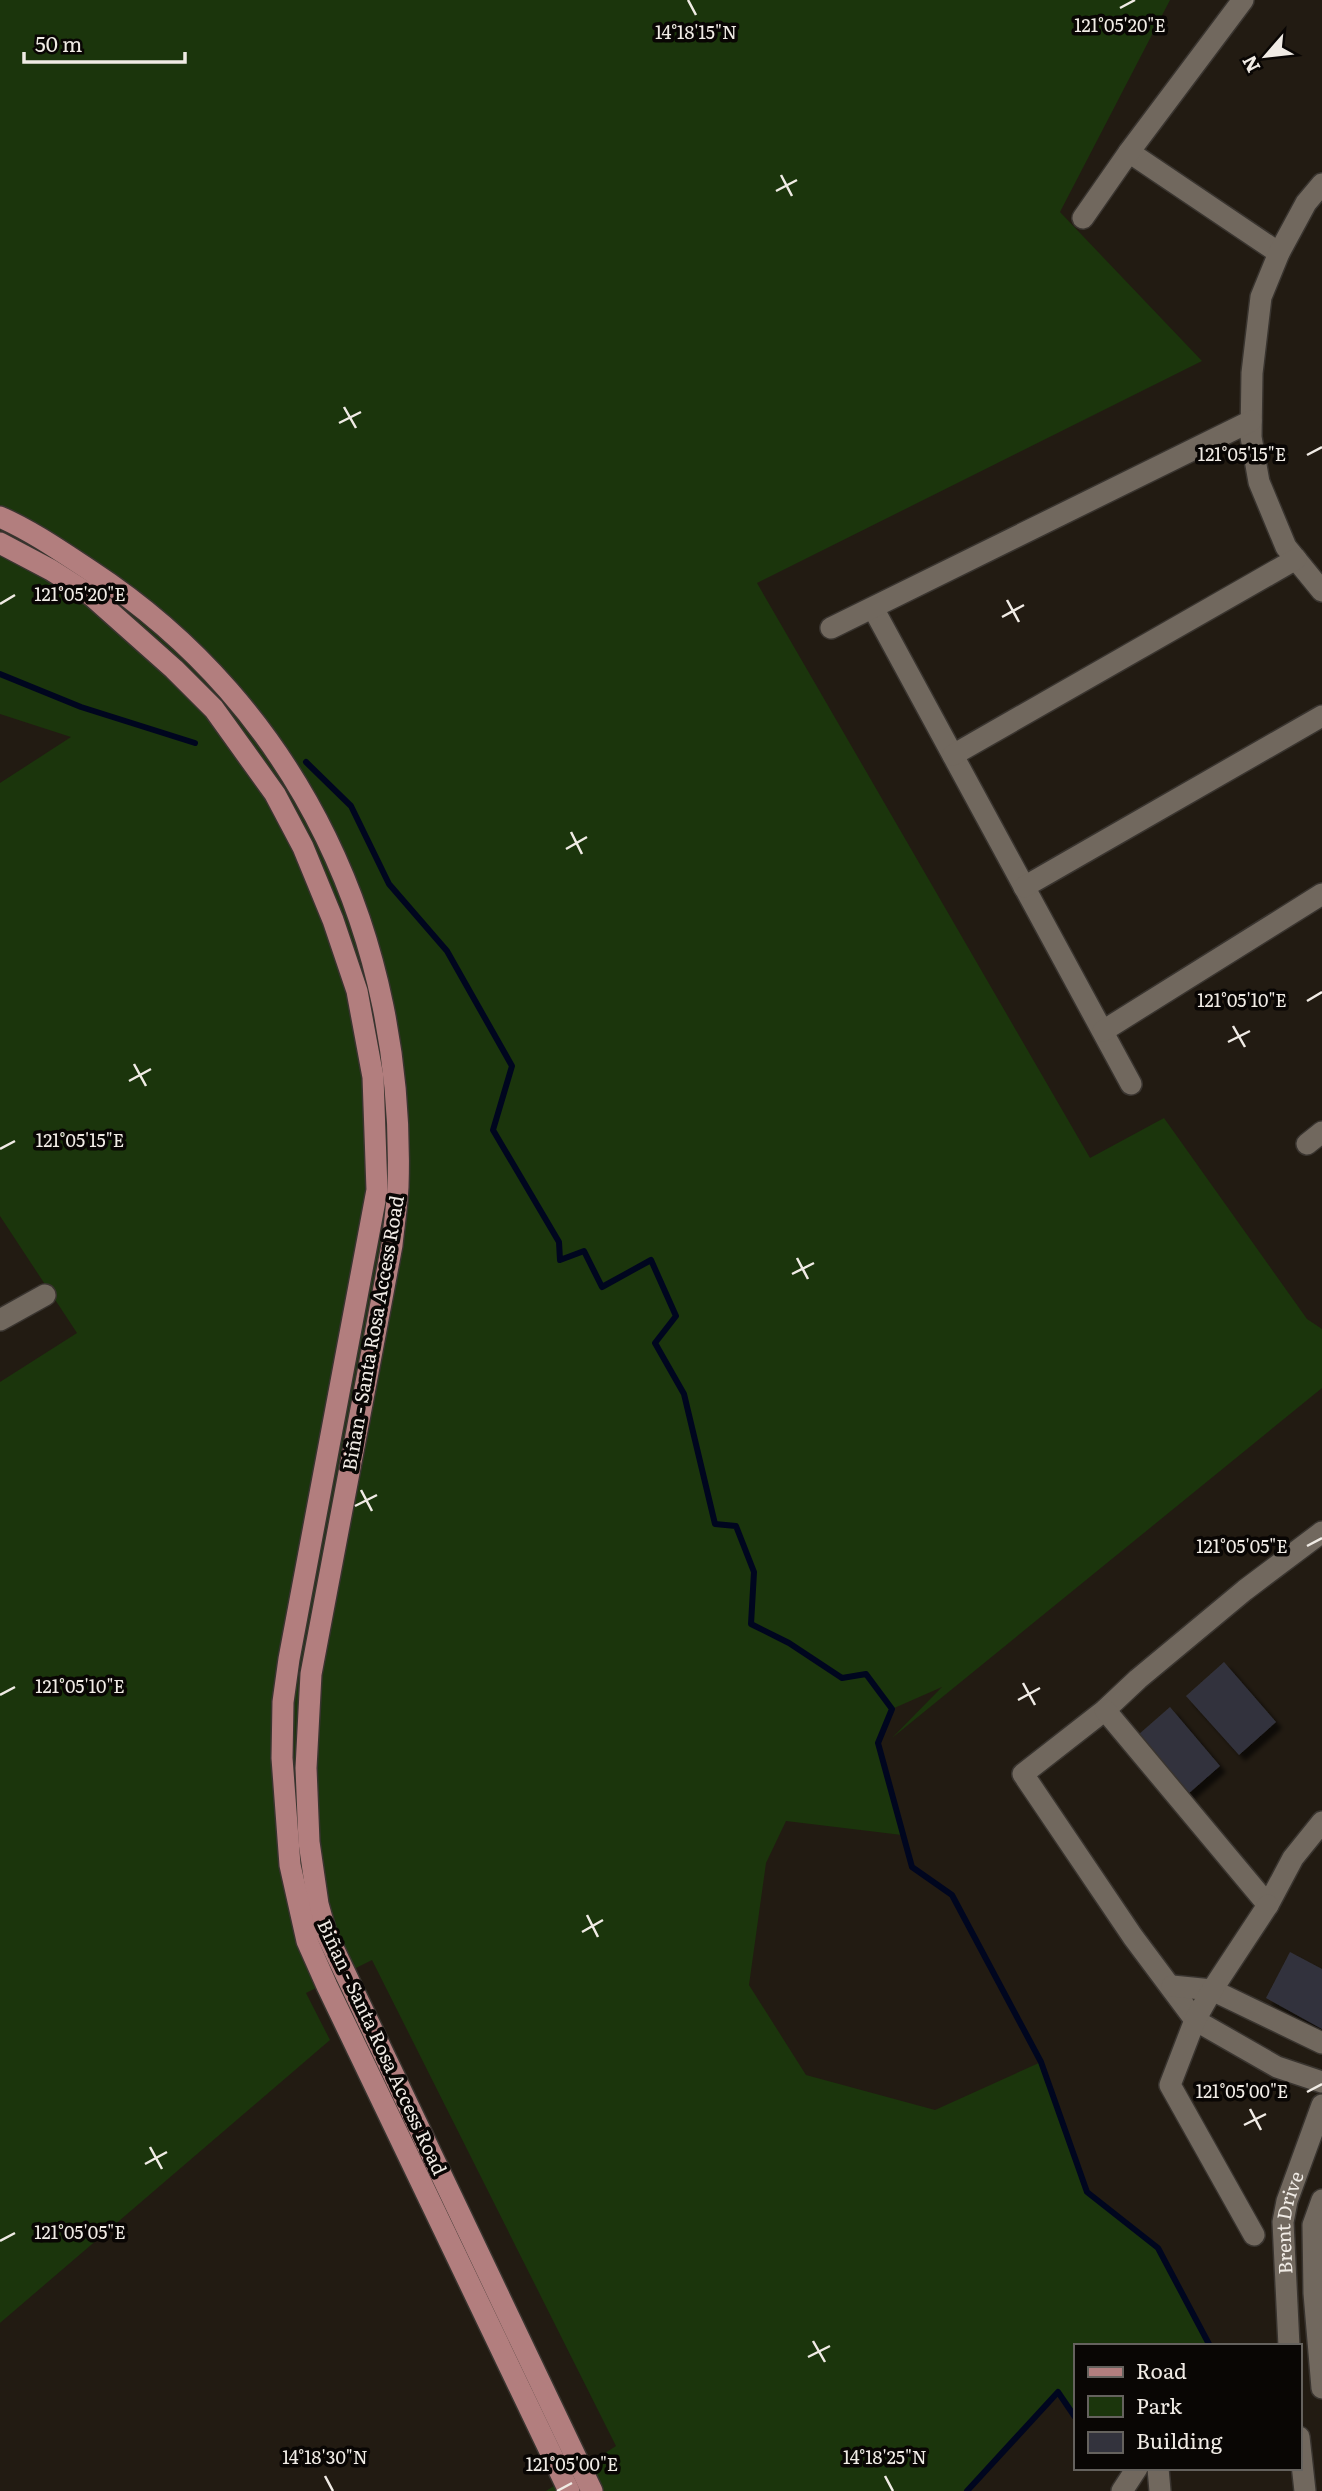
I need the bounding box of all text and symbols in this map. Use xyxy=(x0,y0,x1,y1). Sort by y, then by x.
text: 121°05'20"E xyxy=(1074,11,1166,38)
text: 14°18'15"N xyxy=(655,18,737,45)
scale bar xyxy=(24,21,186,65)
north arrow xyxy=(1231,21,1301,91)
text: 50 m xyxy=(35,27,82,58)
text: N xyxy=(1234,51,1266,78)
text: 121°05'15"E xyxy=(1198,440,1286,467)
text: 121°05'20"E xyxy=(34,580,126,607)
text: 121°05'10"E xyxy=(1197,986,1287,1013)
text: 121°05'15"E xyxy=(36,1126,124,1153)
street label: Biñan - Santa Rosa Access Road xyxy=(334,1193,410,1473)
text: 121°05'05"E xyxy=(1196,1532,1288,1559)
text: 121°05'10"E xyxy=(35,1672,125,1699)
street label: Biñan - Santa Rosa Access Road xyxy=(311,1914,455,2179)
text: 121°05'00"E xyxy=(1196,2077,1288,2104)
street label: Brent Drive xyxy=(1268,2167,1310,2275)
text: 121°05'05"E xyxy=(34,2218,126,2245)
legend xyxy=(1074,2344,1301,2470)
text: Road xyxy=(1136,2354,1187,2385)
text: Park xyxy=(1136,2389,1182,2420)
text: Building xyxy=(1136,2424,1223,2455)
text: 14°18'30"N xyxy=(282,2443,368,2470)
text: 14°18'25"N xyxy=(843,2443,927,2470)
text: 121°05'00"E xyxy=(526,2450,618,2477)

